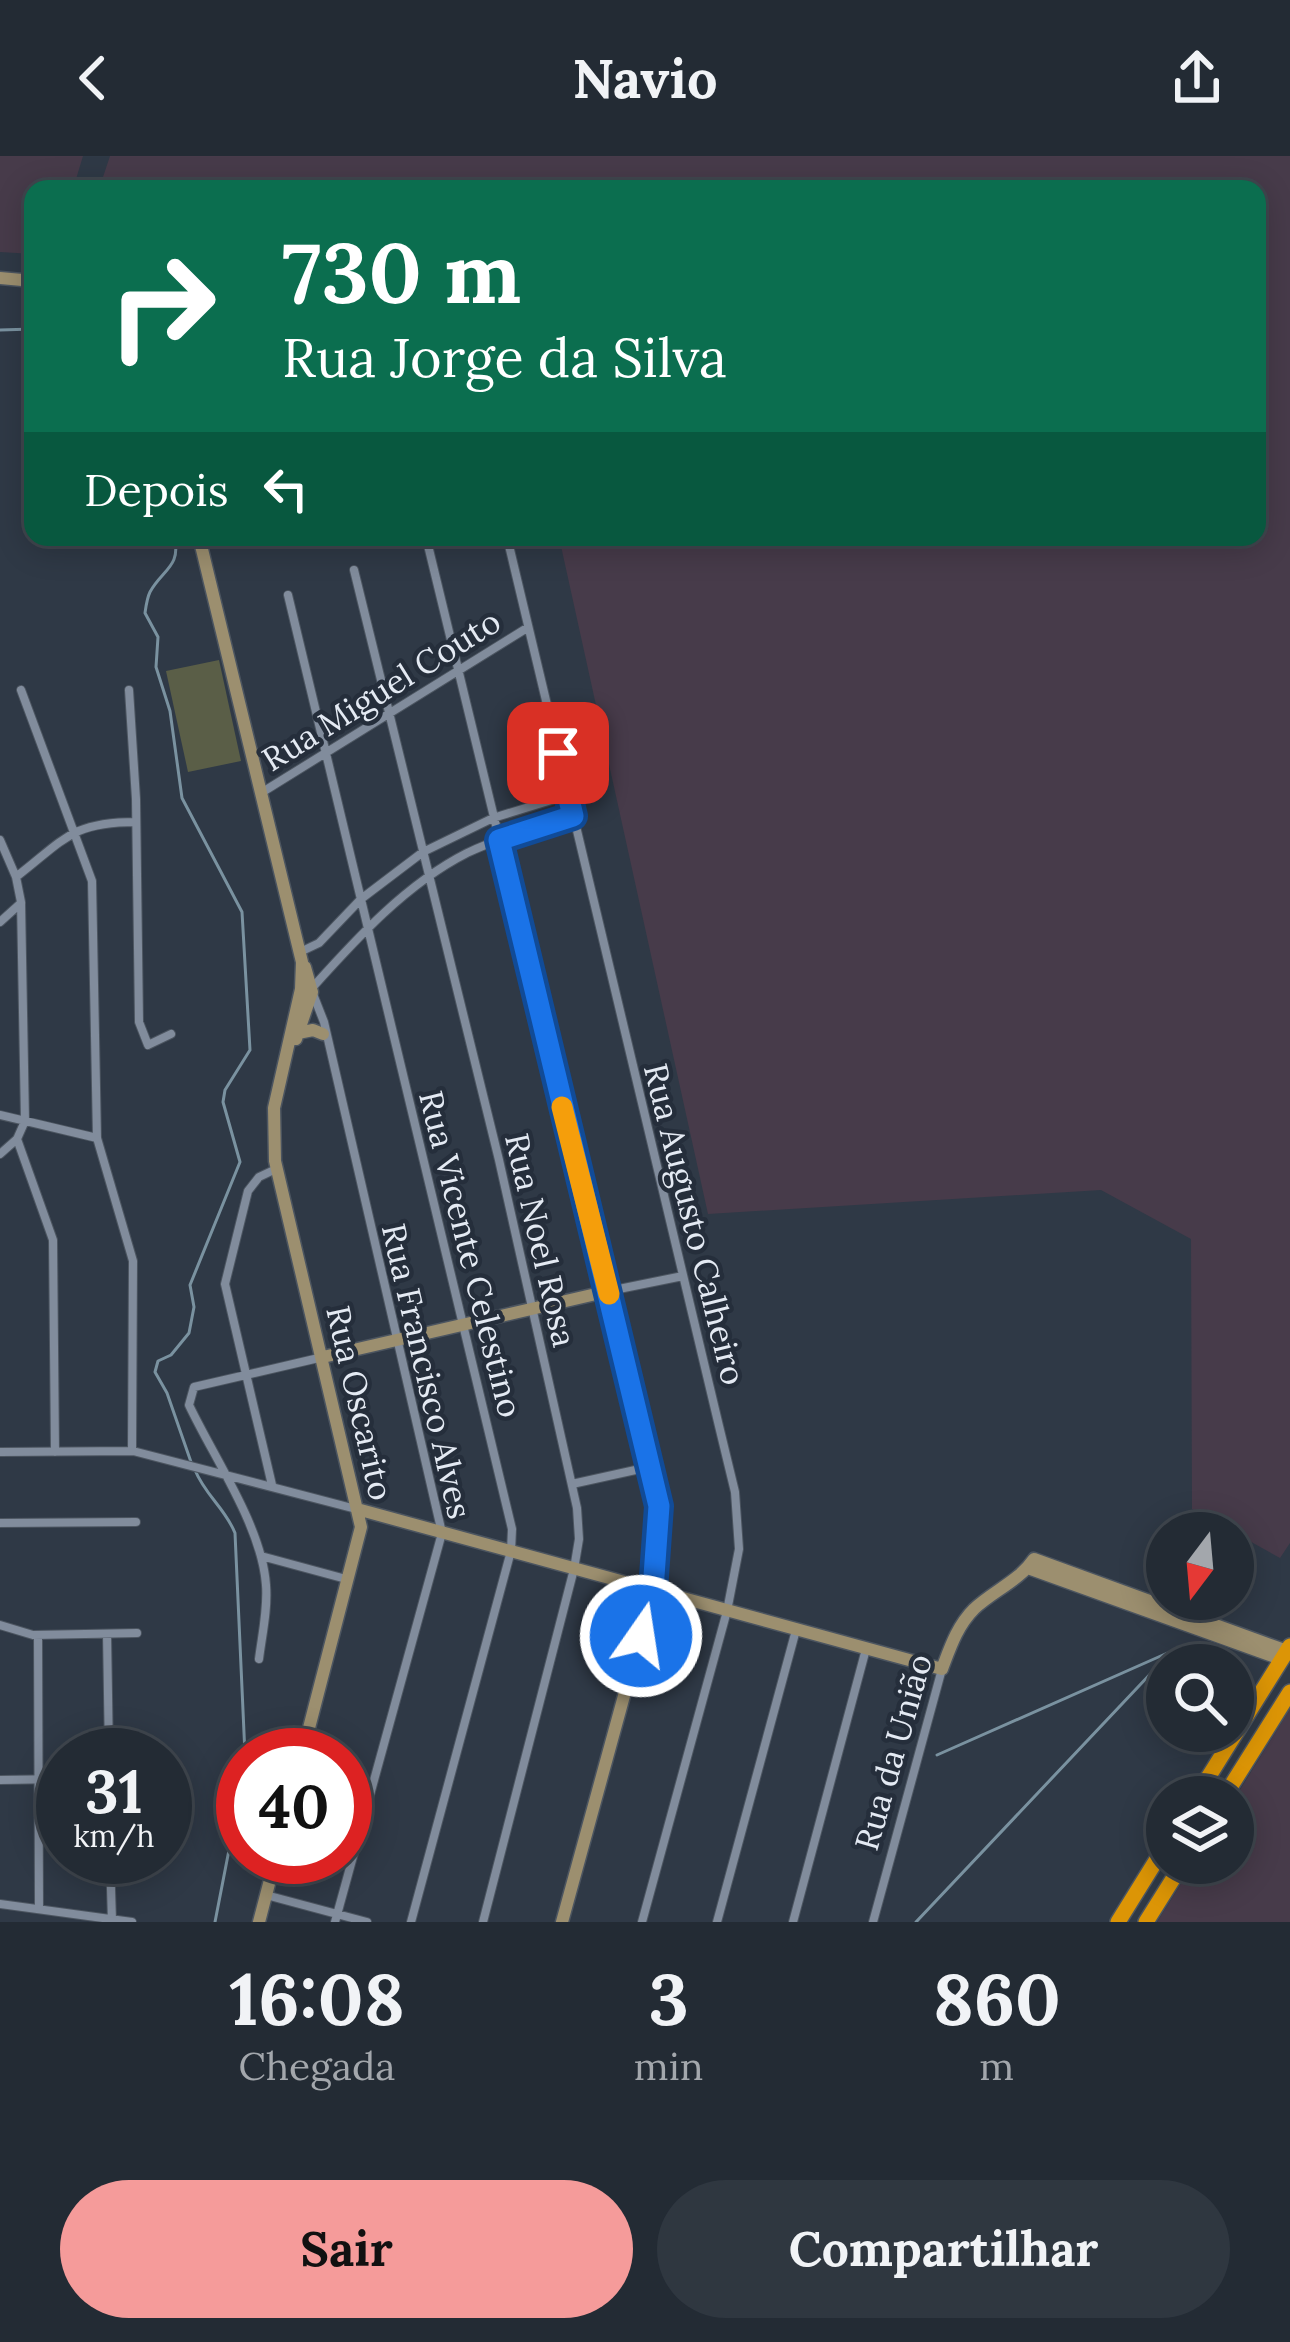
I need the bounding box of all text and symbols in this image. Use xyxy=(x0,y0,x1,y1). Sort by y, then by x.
text: Navio xyxy=(572,44,718,113)
icon: back xyxy=(60,45,126,111)
icon: share xyxy=(1164,45,1230,111)
text: 730 m xyxy=(282,218,521,326)
icon: right xyxy=(84,228,240,384)
text: Rua Jorge da Silva xyxy=(282,323,727,392)
icon: left xyxy=(253,456,319,522)
text: Depois xyxy=(84,461,229,518)
street label: Rua Miguel Couto xyxy=(254,600,508,780)
pin xyxy=(507,702,609,804)
icon: arrive xyxy=(525,720,591,786)
street label: Rua Augusto Calheiro xyxy=(635,1059,755,1389)
street label: Rua Vicente Celestino xyxy=(410,1086,532,1422)
street label: Rua Noel Rosa xyxy=(496,1129,586,1351)
street label: Rua Francisco Alves xyxy=(373,1219,481,1523)
street label: Rua Oscarito xyxy=(317,1302,403,1504)
north arrow xyxy=(1146,1512,1254,1620)
map controls xyxy=(1146,1512,1254,1884)
position arrow xyxy=(578,1573,704,1699)
button: search xyxy=(1146,1644,1254,1752)
street label: Rua da União xyxy=(845,1649,941,1855)
speed limit sign: 40 xyxy=(216,1728,372,1884)
text: 31 xyxy=(85,1753,143,1829)
button: layers xyxy=(1146,1776,1254,1884)
text: km/h xyxy=(73,1817,155,1855)
text: 16:08 xyxy=(229,1953,405,2045)
text: 3 xyxy=(648,1953,689,2045)
text: 860 xyxy=(932,1953,1061,2045)
text: Chegada xyxy=(238,2041,395,2091)
text: min xyxy=(634,2041,703,2091)
text: m xyxy=(979,2041,1014,2091)
button: Sair xyxy=(60,2180,633,2318)
button: Compartilhar xyxy=(657,2180,1230,2318)

